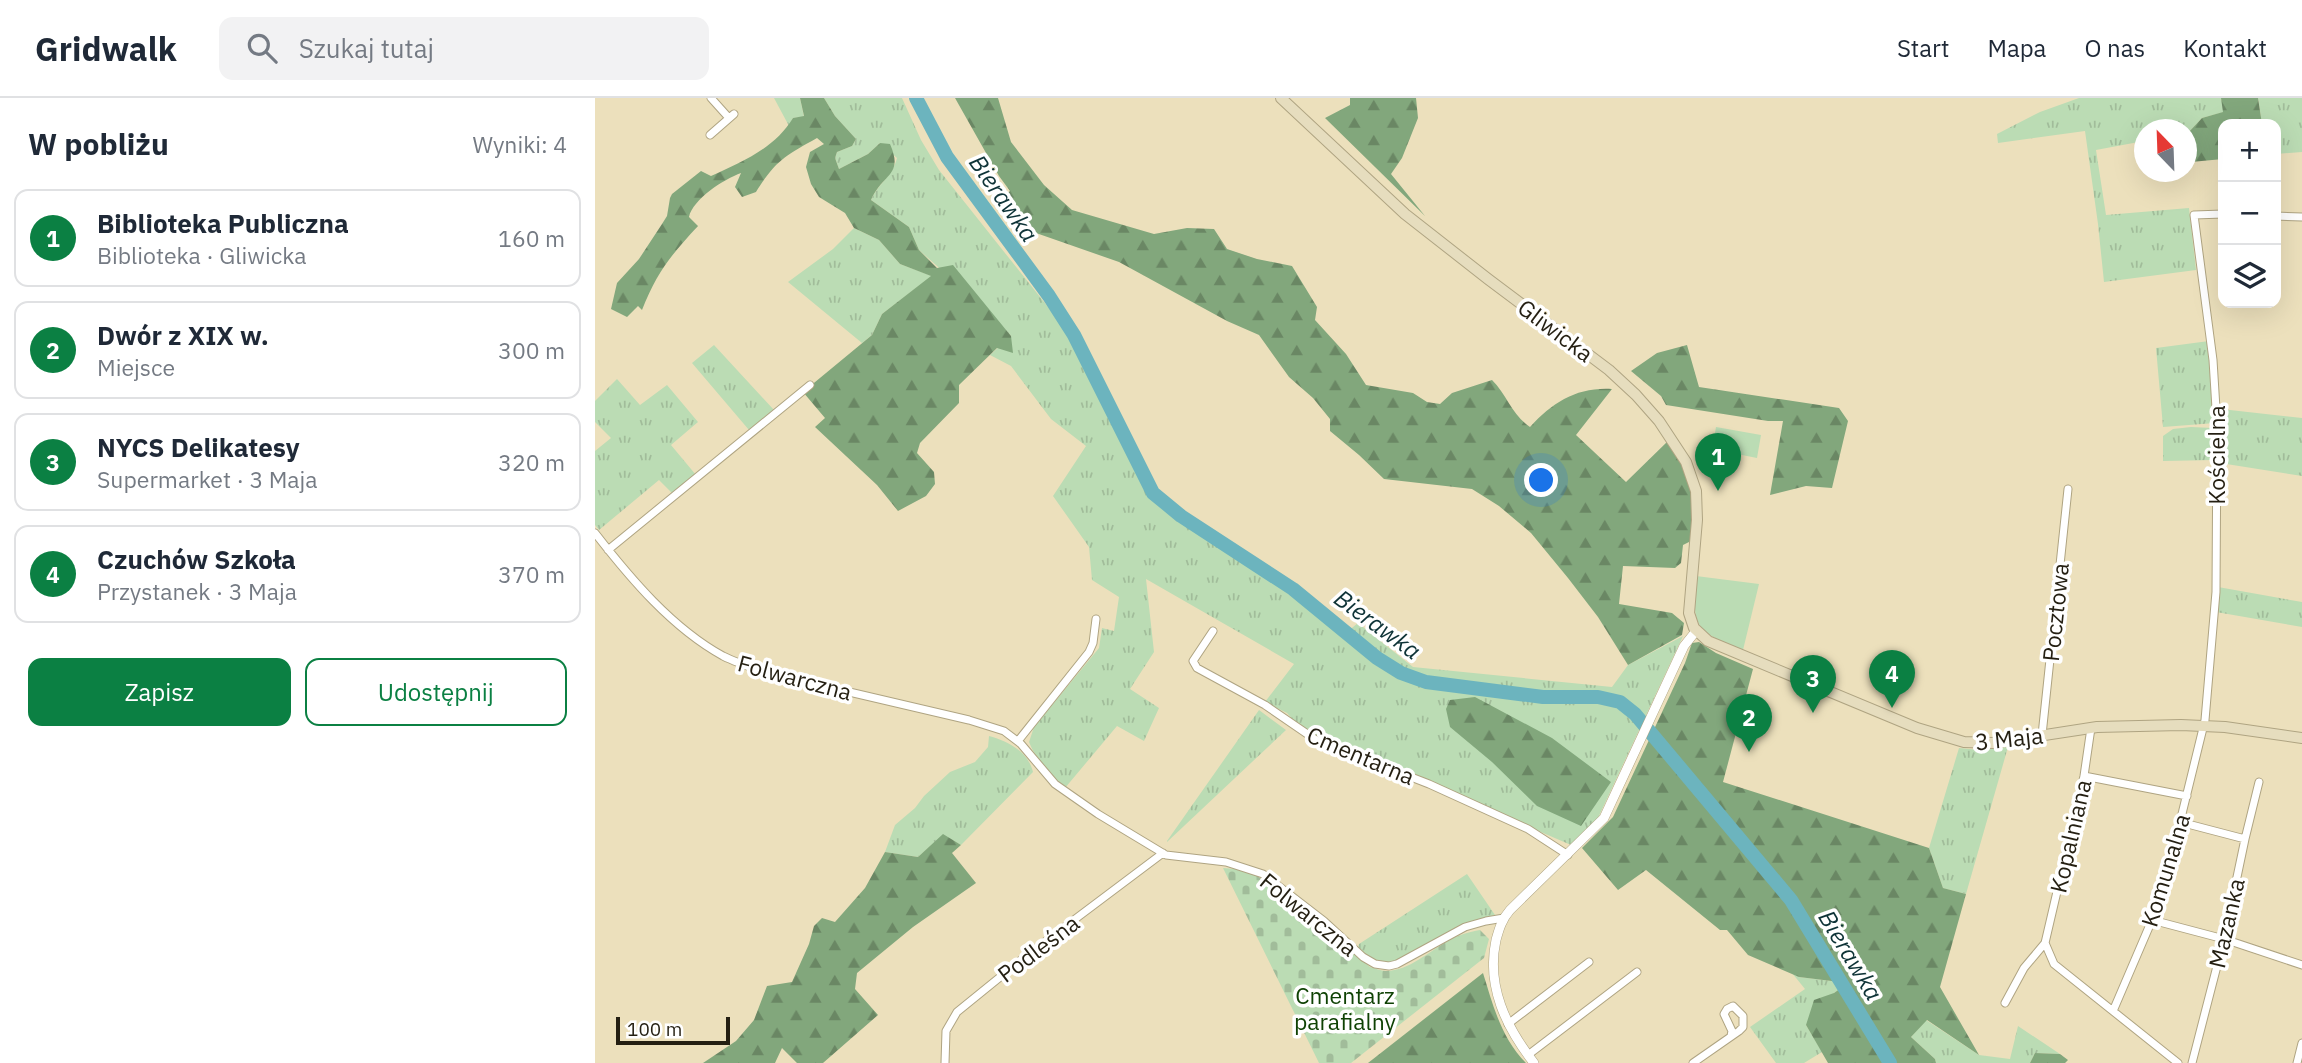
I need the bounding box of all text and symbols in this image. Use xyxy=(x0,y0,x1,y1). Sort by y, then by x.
search box xyxy=(219,17,709,80)
text: Gridwalk xyxy=(35,27,177,70)
icon: search xyxy=(243,29,281,67)
text: Szukaj tutaj xyxy=(299,31,434,65)
text: Start xyxy=(1897,32,1949,64)
text: Mapa xyxy=(1987,32,2046,64)
text: O nas xyxy=(2084,32,2145,64)
text: Kontakt xyxy=(2183,32,2267,64)
north arrow xyxy=(2134,119,2197,182)
map controls xyxy=(2218,119,2281,308)
button: + xyxy=(2218,119,2281,182)
text: W pobliżu xyxy=(28,124,169,163)
text: Wyniki: 4 xyxy=(472,129,567,159)
water label: Bierawka xyxy=(962,148,1046,248)
button: − xyxy=(2218,182,2281,245)
text: Biblioteka Publiczna xyxy=(97,206,349,240)
text: 1 xyxy=(46,223,60,253)
text: 160 m xyxy=(498,223,565,253)
text: Biblioteka · Gliwicka xyxy=(97,240,307,270)
button: layers xyxy=(2218,245,2281,308)
street label: Gliwicka xyxy=(1512,292,1600,368)
text: Dwór z XIX w. xyxy=(97,318,269,352)
text: 2 xyxy=(46,335,60,365)
text: 300 m xyxy=(498,335,565,365)
text: Miejsce xyxy=(97,352,175,382)
street label: Kościelna xyxy=(2201,405,2231,505)
text: NYCS Delikatesy xyxy=(97,430,300,464)
pin: 1 xyxy=(1695,433,1741,491)
text: 3 xyxy=(46,447,60,477)
text: 320 m xyxy=(498,447,565,477)
your location xyxy=(1524,463,1558,497)
text: Supermarket · 3 Maja xyxy=(97,464,318,494)
text: Czuchów Szkoła xyxy=(97,542,296,576)
text: 4 xyxy=(46,559,60,589)
text: 370 m xyxy=(498,559,565,589)
street label: Pocztowa xyxy=(2035,561,2075,663)
text: Przystanek · 3 Maja xyxy=(97,576,297,606)
water label: Bierawka xyxy=(1328,582,1428,666)
street label: Folwarczna xyxy=(735,647,855,707)
pin: 4 xyxy=(1869,650,1915,708)
pin: 3 xyxy=(1790,655,1836,713)
button: Zapisz xyxy=(28,658,291,726)
button: Udostępnij xyxy=(305,658,567,726)
pin: 2 xyxy=(1726,694,1772,752)
street label: Cmentarna xyxy=(1303,719,1419,791)
street label: 3 Maja xyxy=(1974,720,2044,756)
street label: Kopalniana xyxy=(2042,776,2098,896)
street label: Komunalna xyxy=(2134,810,2196,930)
street label: Folwarczna xyxy=(1254,866,1364,962)
street label: Mazanka xyxy=(2201,875,2251,971)
water label: Bierawka xyxy=(1812,904,1890,1006)
street label: Podleśna xyxy=(991,907,1085,989)
park label: Cmentarz parafialny xyxy=(1294,980,1397,1036)
scale bar xyxy=(616,1014,730,1046)
text: 100 m xyxy=(627,1017,682,1041)

